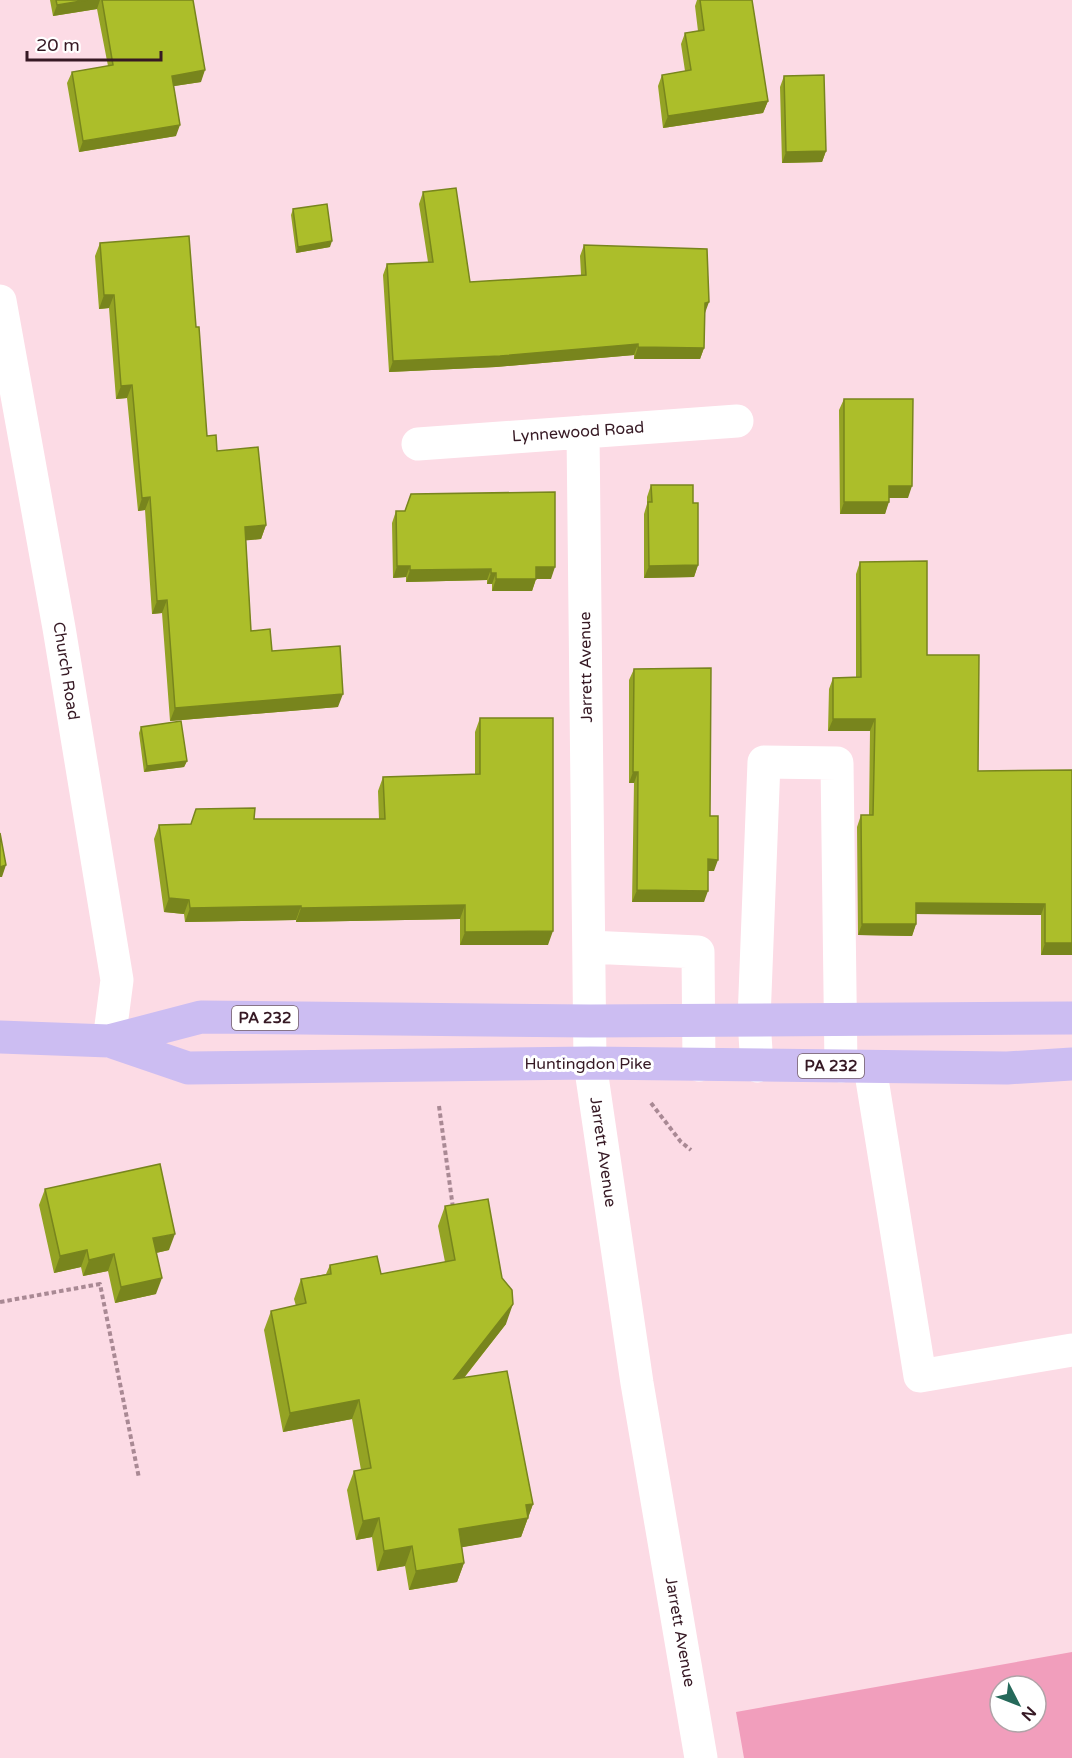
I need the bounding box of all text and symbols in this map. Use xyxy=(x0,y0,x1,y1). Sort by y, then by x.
scale bar xyxy=(27,24,160,62)
text: 20 m xyxy=(36,34,80,56)
street label: Lynnewood Road xyxy=(511,417,645,447)
street label: Jarrett Avenue xyxy=(575,611,597,723)
street label: Church Road xyxy=(48,621,84,721)
road number: PA 232 xyxy=(232,1006,298,1030)
street label: Huntingdon Pike xyxy=(524,1054,652,1074)
road number: PA 232 xyxy=(798,1054,864,1078)
street label: Jarrett Avenue xyxy=(585,1096,621,1208)
street label: Jarrett Avenue xyxy=(660,1576,700,1688)
north arrow xyxy=(988,1674,1048,1734)
text: N xyxy=(1017,1702,1040,1725)

